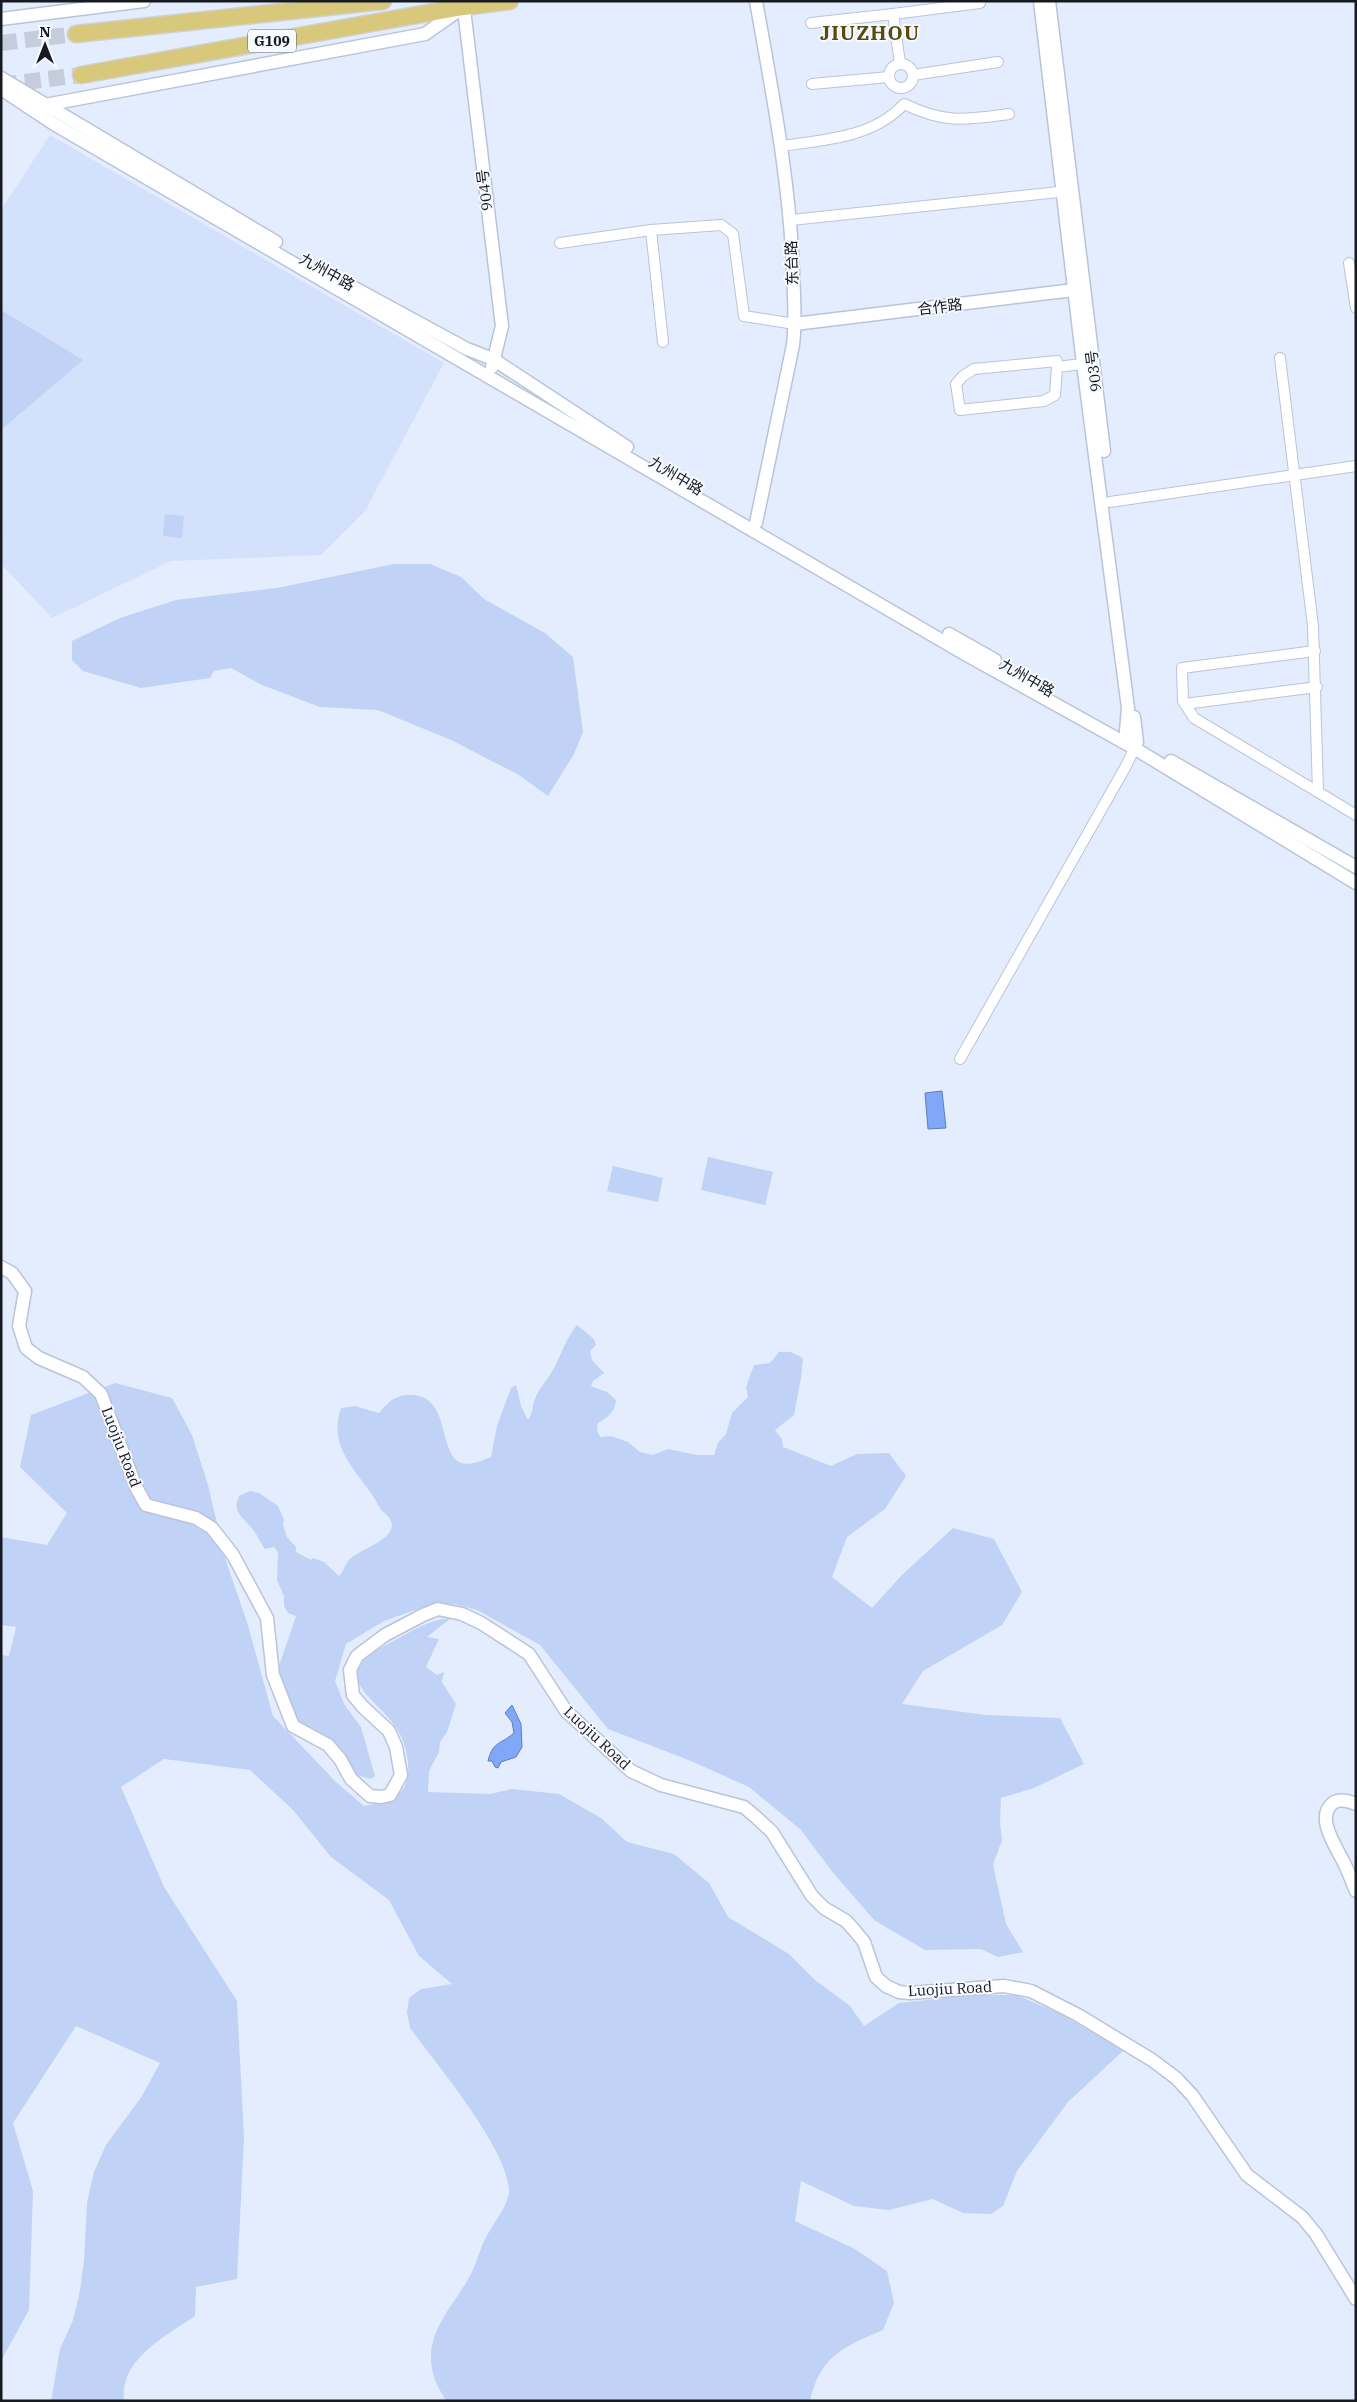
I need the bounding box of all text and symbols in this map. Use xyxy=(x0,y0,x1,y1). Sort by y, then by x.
district label: JIUZHOU xyxy=(820,19,920,46)
north arrow xyxy=(20,20,70,70)
text: N xyxy=(39,23,51,41)
road number: G109 xyxy=(248,29,296,52)
street label: 904号 xyxy=(473,168,496,212)
street label: 东台路 xyxy=(781,240,802,286)
street label: 九州中路 xyxy=(296,249,358,294)
street label: 合作路 xyxy=(916,294,963,319)
street label: 903号 xyxy=(1082,349,1105,393)
street label: 九州中路 xyxy=(646,452,707,499)
street label: 九州中路 xyxy=(997,654,1058,701)
street label: Luojiu Road xyxy=(97,1404,145,1490)
street label: Luojiu Road xyxy=(560,1702,635,1773)
street label: Luojiu Road xyxy=(907,1977,993,2000)

